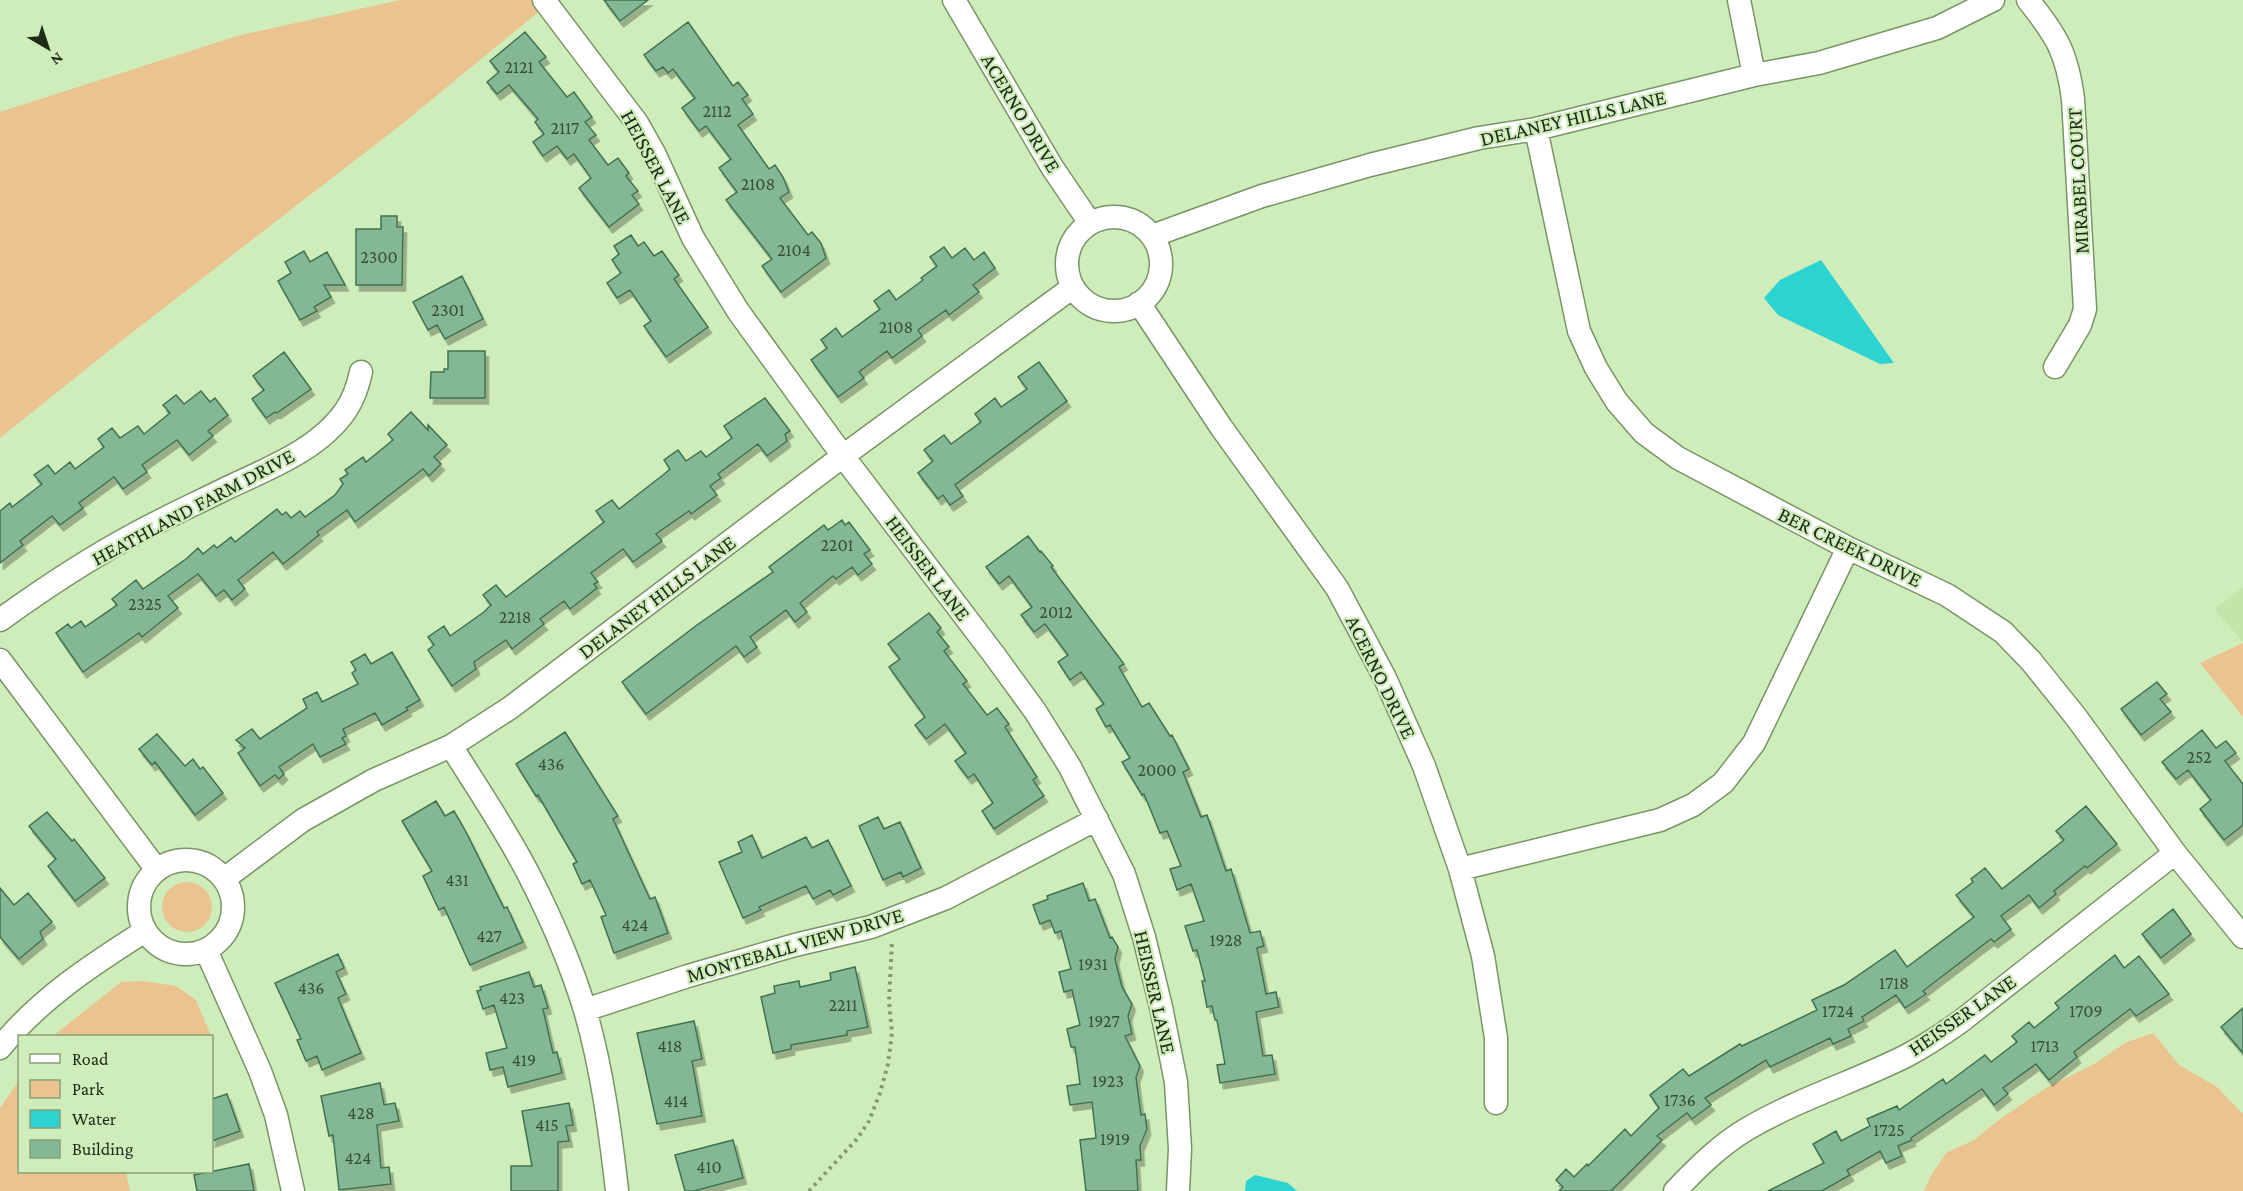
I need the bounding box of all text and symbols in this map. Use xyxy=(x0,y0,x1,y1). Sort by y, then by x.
north arrow xyxy=(18,18,78,78)
text: N xyxy=(47,49,67,69)
street label: ACERNO DRIVE xyxy=(976,49,1066,177)
house number: 2121 xyxy=(504,57,534,77)
street label: DELANEY HILLS LANE xyxy=(1478,85,1668,151)
house number: 2112 xyxy=(702,101,732,121)
street label: HEISSER LANE xyxy=(616,106,696,228)
street label: MIRABEL COURT xyxy=(2062,107,2094,255)
house number: 2117 xyxy=(551,118,579,138)
house number: 2108 xyxy=(741,174,775,194)
house number: 2104 xyxy=(777,240,811,260)
house number: 2300 xyxy=(360,247,398,267)
house number: 2301 xyxy=(431,300,465,320)
house number: 2108 xyxy=(879,317,913,337)
street label: HEATHLAND FARM DRIVE xyxy=(88,443,298,571)
street label: BER CREEK DRIVE xyxy=(1774,502,1926,592)
street label: HEISSER LANE xyxy=(881,511,975,625)
street label: DELANEY HILLS LANE xyxy=(574,530,740,664)
house number: 2201 xyxy=(820,535,854,555)
house number: 2325 xyxy=(128,594,162,614)
house number: 2012 xyxy=(1039,602,1073,622)
house number: 2218 xyxy=(499,607,531,627)
street label: ACERNO DRIVE xyxy=(1341,611,1421,743)
house number: 252 xyxy=(2186,747,2212,767)
house number: 436 xyxy=(538,754,564,774)
house number: 2000 xyxy=(1137,760,1177,780)
house number: 431 xyxy=(445,870,469,890)
street label: MONTEBALL VIEW DRIVE xyxy=(684,903,906,987)
house number: 424 xyxy=(622,915,648,935)
house number: 427 xyxy=(476,926,502,946)
street label: HEISSER LANE xyxy=(1129,928,1181,1056)
house number: 1928 xyxy=(1209,930,1243,950)
house number: 1931 xyxy=(1078,954,1108,974)
street label: HEISSER LANE xyxy=(1904,969,2020,1061)
house number: 1718 xyxy=(1879,973,1909,993)
house number: 436 xyxy=(298,978,324,998)
house number: 423 xyxy=(499,988,525,1008)
house number: 2211 xyxy=(828,995,858,1015)
house number: 1724 xyxy=(1822,1001,1854,1021)
house number: 1709 xyxy=(2069,1001,2103,1021)
house number: 1927 xyxy=(1088,1011,1120,1031)
legend xyxy=(18,1035,213,1173)
house number: 418 xyxy=(658,1036,682,1056)
house number: 1713 xyxy=(2031,1036,2059,1056)
text: Road xyxy=(72,1049,109,1069)
house number: 419 xyxy=(512,1050,536,1070)
house number: 1923 xyxy=(1092,1071,1124,1091)
text: Park xyxy=(72,1079,104,1099)
house number: 1736 xyxy=(1664,1090,1696,1110)
house number: 414 xyxy=(664,1091,688,1111)
house number: 428 xyxy=(347,1103,375,1123)
text: Water xyxy=(72,1109,117,1129)
house number: 415 xyxy=(535,1115,559,1135)
house number: 1725 xyxy=(1873,1120,1905,1140)
house number: 1919 xyxy=(1100,1129,1130,1149)
text: Building xyxy=(72,1139,134,1159)
house number: 424 xyxy=(345,1148,371,1168)
house number: 410 xyxy=(696,1157,722,1177)

